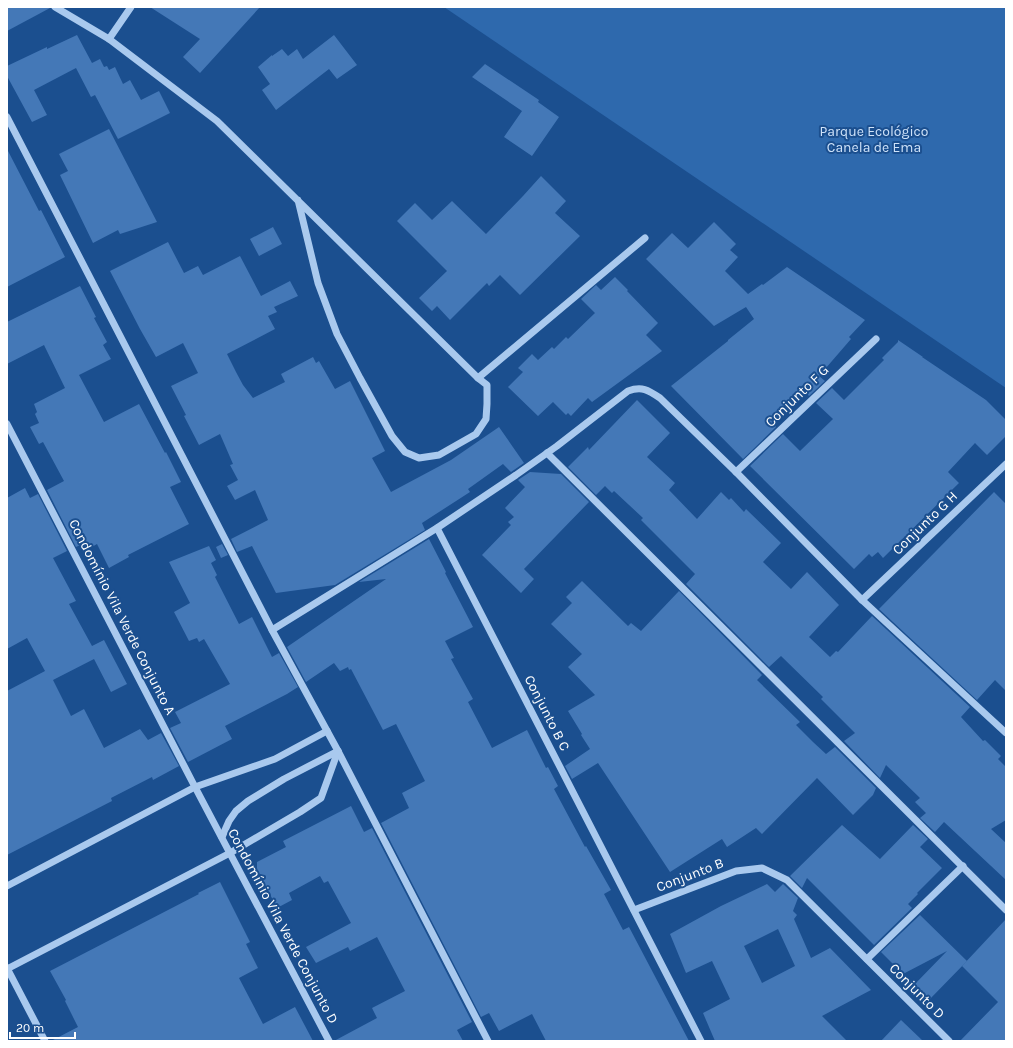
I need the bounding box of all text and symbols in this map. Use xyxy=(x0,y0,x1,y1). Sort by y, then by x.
park label: Parque Ecológico Canela de Ema xyxy=(820,123,928,156)
street label: Conjunto F G xyxy=(762,361,832,431)
street label: Conjunto G H xyxy=(889,488,961,558)
street label: Condomínio Vila Verde Conjunto A xyxy=(65,516,179,718)
street label: Conjunto B C xyxy=(521,672,573,754)
street label: Condomínio Vila Verde Conjunto D xyxy=(224,826,342,1026)
street label: Conjunto B xyxy=(654,854,726,896)
street label: Conjunto D xyxy=(886,960,948,1022)
scale bar xyxy=(10,1014,75,1040)
text: 20 m xyxy=(16,1021,44,1035)

